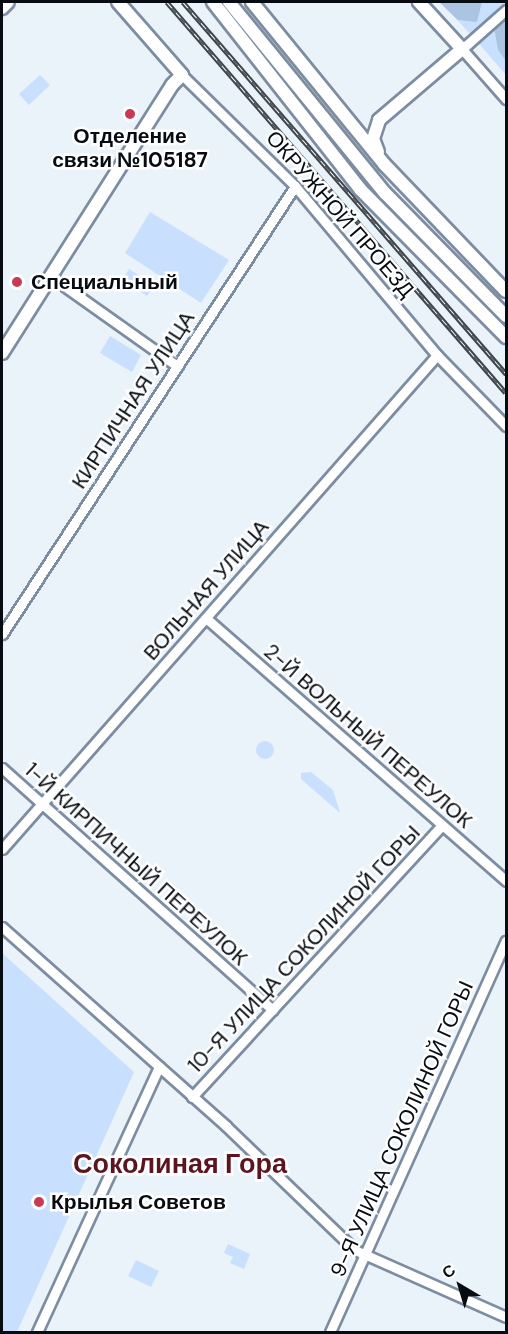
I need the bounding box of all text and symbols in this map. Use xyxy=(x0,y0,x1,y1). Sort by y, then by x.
marker: Отделение связи №105187 xyxy=(123,107,137,121)
place label: Отделение связи №105187 xyxy=(52,123,208,173)
street label: ОКРУЖНОЙ ПРОЕЗД xyxy=(261,126,419,302)
place label: Специальный xyxy=(31,269,178,295)
marker: Специальный xyxy=(8,273,26,291)
street label: КИРПИЧНАЯ УЛИЦА xyxy=(66,307,200,493)
street label: ВОЛЬНАЯ УЛИЦА xyxy=(138,515,274,665)
street label: 2-Й ВОЛЬНЫЙ ПЕРЕУЛОК xyxy=(259,639,477,833)
street label: 1-Й КИРПИЧНЫЙ ПЕРЕУЛОК xyxy=(20,757,252,971)
street label: 10-Я УЛИЦА СОКОЛИНОЙ ГОРЫ xyxy=(183,820,425,1078)
street label: 9-Я УЛИЦА СОКОЛИНОЙ ГОРЫ xyxy=(325,977,479,1281)
district label: Соколиная Гора xyxy=(73,1148,287,1180)
place label: Крылья Советов xyxy=(51,1189,226,1215)
marker: Крылья Советов xyxy=(32,1195,46,1209)
north arrow xyxy=(430,1256,490,1316)

